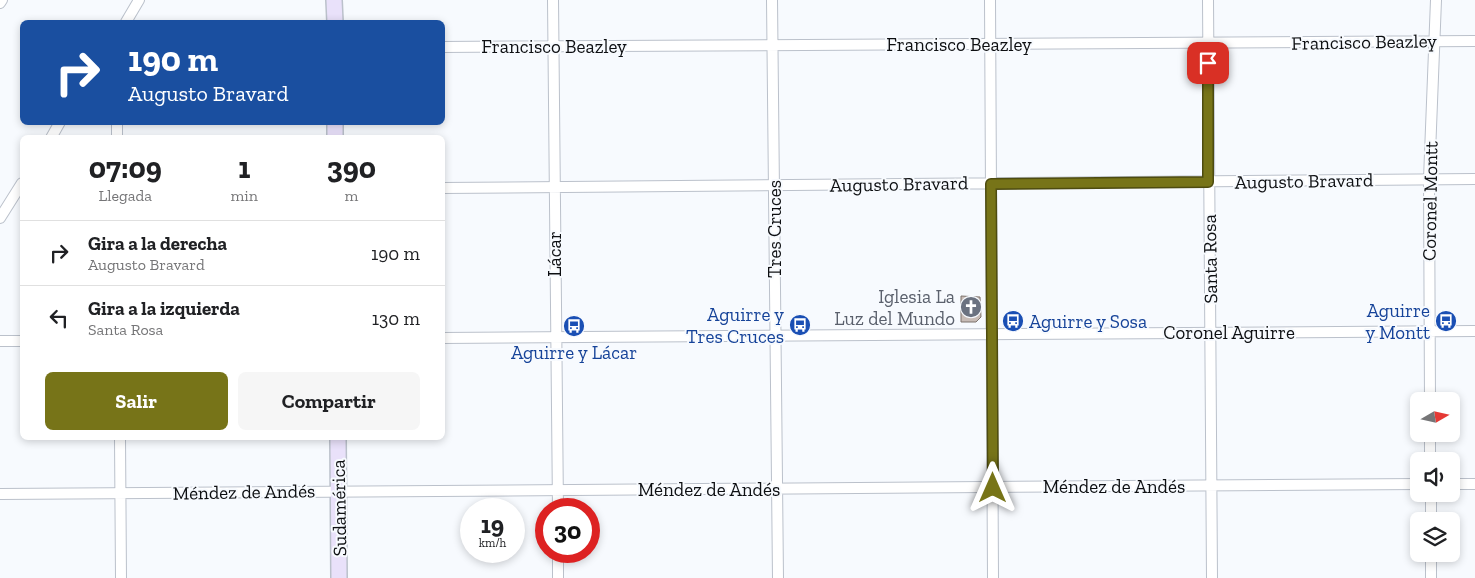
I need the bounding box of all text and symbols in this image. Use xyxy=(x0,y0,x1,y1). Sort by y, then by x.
street label: Francisco Beazley xyxy=(1291,29,1437,55)
street label: Francisco Beazley xyxy=(886,33,1032,56)
street label: Francisco Beazley xyxy=(481,35,627,58)
text: 190 m xyxy=(128,38,218,80)
icon: right xyxy=(45,40,110,105)
pin xyxy=(1187,42,1229,84)
icon: arrive xyxy=(1194,49,1222,77)
text: Augusto Bravard xyxy=(128,80,289,107)
street label: Coronel Montt xyxy=(1417,141,1443,261)
text: 07:09 xyxy=(89,150,162,186)
text: 1 xyxy=(238,150,250,186)
text: 390 xyxy=(327,150,376,186)
street label: Augusto Bravard xyxy=(1234,168,1374,194)
street label: Augusto Bravard xyxy=(829,171,969,197)
street label: Tres Cruces xyxy=(763,180,786,278)
text: Llegada xyxy=(99,186,152,205)
text: min xyxy=(231,186,258,205)
text: m xyxy=(345,186,358,205)
street label: Santa Rosa xyxy=(1198,214,1222,304)
street label: Lácar xyxy=(543,231,566,277)
text: Gira a la derecha xyxy=(88,232,227,255)
icon: right xyxy=(45,239,73,267)
text: 190 m xyxy=(371,242,420,265)
text: Augusto Bravard xyxy=(88,255,205,274)
place label: Iglesia La Luz del Mundo xyxy=(834,285,955,330)
church icon: Iglesia La Luz del Mundo xyxy=(959,295,983,319)
text: Gira a la izquierda xyxy=(88,297,240,320)
place label: Aguirre y Montt xyxy=(1365,299,1430,344)
place label: Aguirre y Tres Cruces xyxy=(686,303,784,348)
icon: left xyxy=(45,304,73,332)
text: 130 m xyxy=(372,307,420,330)
bus stop icon: Aguirre y Sosa xyxy=(1001,309,1025,333)
bus stop icon: Aguirre y Montt xyxy=(1434,309,1458,333)
place label: Aguirre y Sosa xyxy=(1029,310,1147,333)
bus stop icon: Aguirre y Tres Cruces xyxy=(788,313,812,337)
bus stop icon: Aguirre y Lácar xyxy=(562,314,586,338)
text: Santa Rosa xyxy=(88,320,163,339)
street label: Coronel Aguirre xyxy=(1163,321,1295,344)
place label: Aguirre y Lácar xyxy=(511,341,637,364)
button: Salir xyxy=(45,372,228,430)
button: Compartir xyxy=(238,372,420,430)
north arrow xyxy=(1410,392,1460,442)
map controls xyxy=(1410,392,1460,562)
button: sound xyxy=(1410,452,1460,502)
street label: Sudamérica xyxy=(327,459,351,557)
position arrow xyxy=(966,461,1018,513)
street label: Méndez de Andés xyxy=(1043,475,1185,498)
street label: Méndez de Andés xyxy=(638,478,780,501)
street label: Méndez de Andés xyxy=(172,479,316,505)
speed limit sign: 30 xyxy=(535,498,600,563)
text: 19 xyxy=(481,509,504,539)
button: layers xyxy=(1410,512,1460,562)
text: km/h xyxy=(479,536,506,550)

